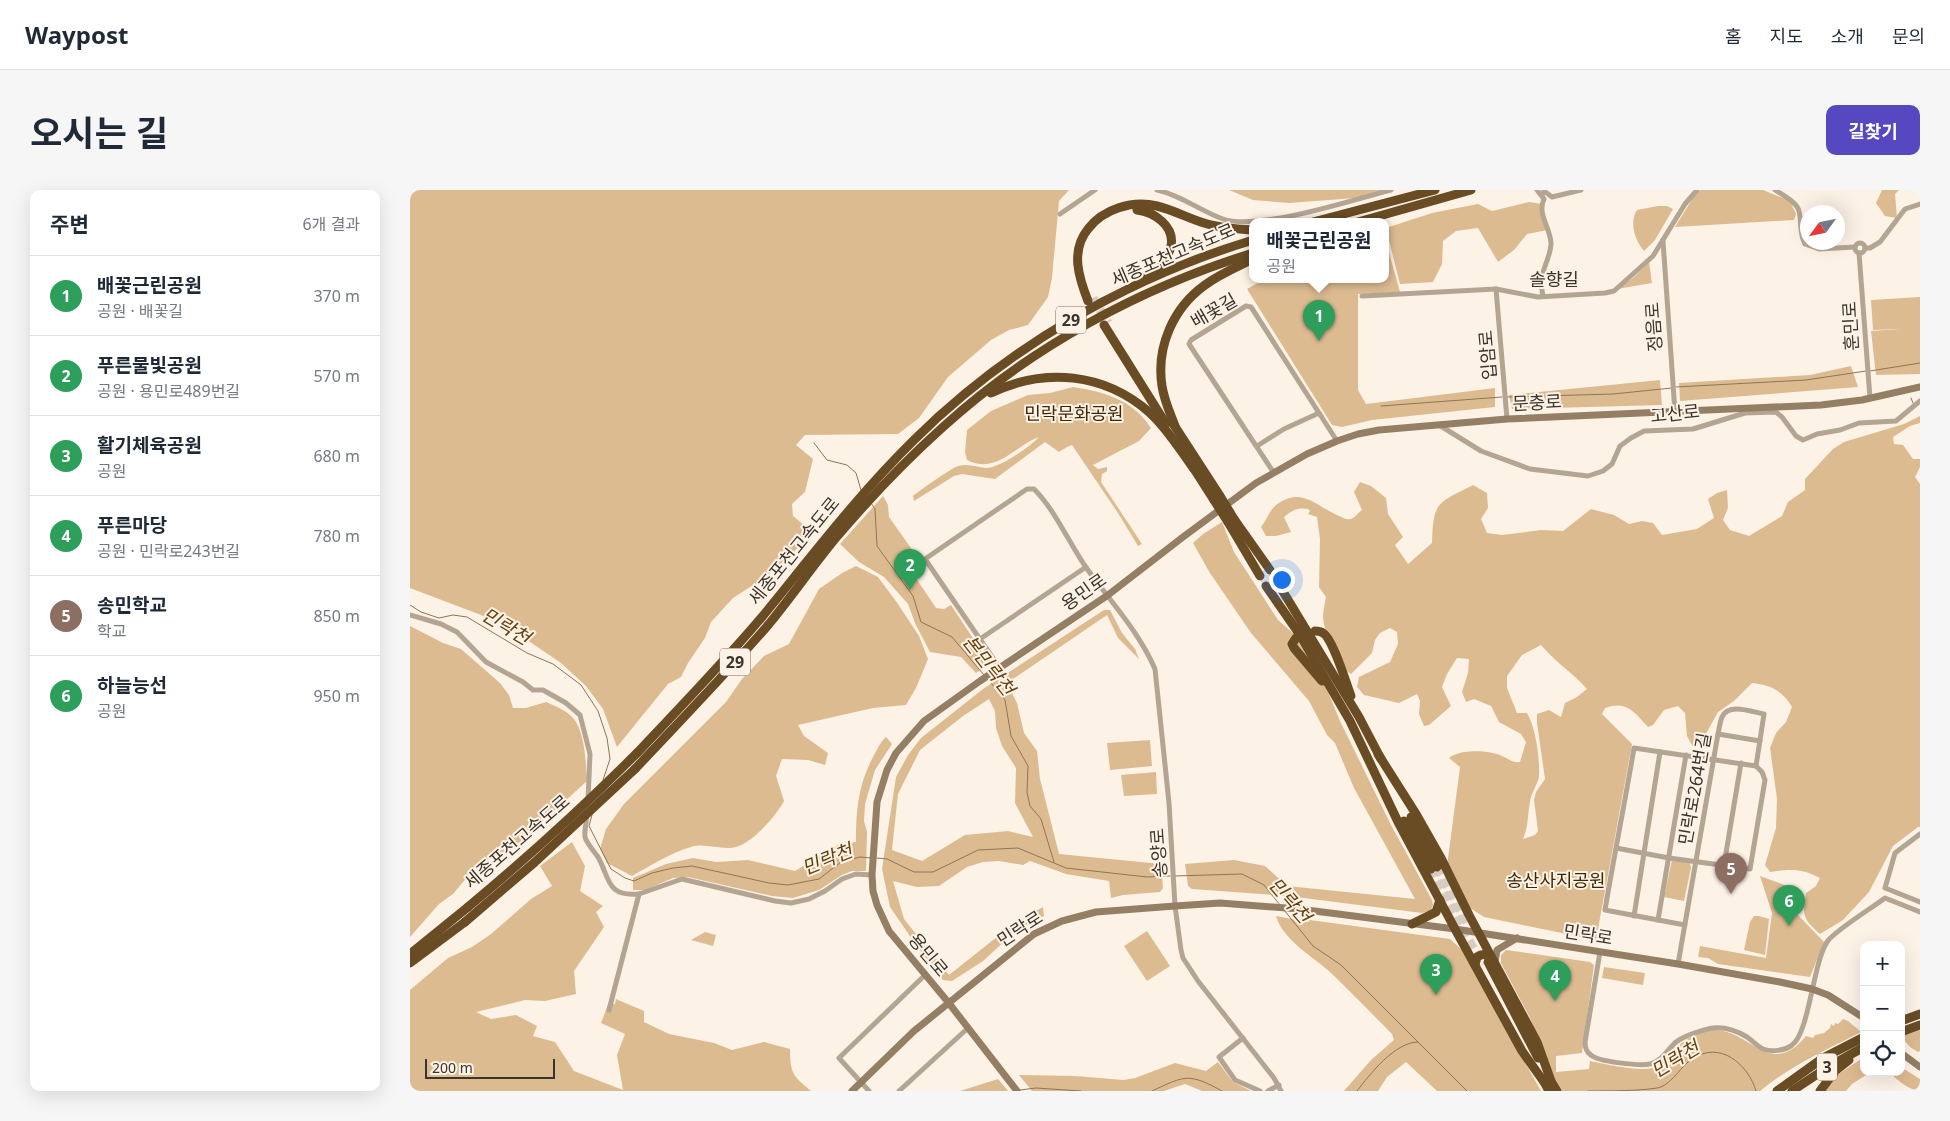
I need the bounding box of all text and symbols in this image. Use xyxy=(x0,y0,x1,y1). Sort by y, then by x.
text: Waypost xyxy=(25,18,128,51)
text: 홈 xyxy=(1725,24,1742,48)
text: 지도 xyxy=(1770,24,1803,48)
text: 소개 xyxy=(1831,24,1864,48)
text: 문의 xyxy=(1892,24,1925,48)
button: 길찾기 xyxy=(1826,105,1920,155)
text: 오시는 길 xyxy=(30,109,168,156)
north arrow xyxy=(1800,205,1845,250)
text: 주변 xyxy=(50,210,89,238)
text: 6개 결과 xyxy=(303,213,360,235)
street label: 세종포천고속도로 xyxy=(1107,217,1238,291)
popup xyxy=(1249,218,1389,283)
text: 배꽃근린공원 xyxy=(1267,227,1371,253)
text: 공원 xyxy=(1267,255,1296,277)
street label: 솔향길 xyxy=(1529,267,1579,291)
text: 배꽃근린공원 xyxy=(97,272,202,298)
text: 1 xyxy=(61,285,71,307)
text: 370 m xyxy=(313,285,360,307)
street label: 배꽃길 xyxy=(1186,287,1241,333)
text: 공원 · 배꽃길 xyxy=(97,300,183,322)
pin: 1 xyxy=(1303,300,1335,341)
street label: 정음로 xyxy=(1639,301,1667,353)
street label: 훈민로 xyxy=(1837,301,1863,351)
road number: 29 xyxy=(1056,306,1086,334)
street label: 입암로 xyxy=(1473,329,1501,381)
text: 푸른물빛공원 xyxy=(97,352,202,378)
text: 2 xyxy=(61,365,71,387)
text: 570 m xyxy=(313,365,360,387)
text: 공원 · 용민로489번길 xyxy=(97,380,240,402)
street label: 문충로 xyxy=(1512,389,1562,415)
street label: 고산로 xyxy=(1649,398,1701,428)
park label: 민락문화공원 xyxy=(1024,401,1124,425)
text: 활기체육공원 xyxy=(97,432,202,458)
text: 3 xyxy=(61,445,71,467)
text: 680 m xyxy=(313,445,360,467)
text: 공원 xyxy=(97,460,126,482)
street label: 세종포천고속도로 xyxy=(742,491,844,609)
text: 푸른마당 xyxy=(97,512,167,538)
text: 4 xyxy=(61,525,71,547)
text: 780 m xyxy=(313,525,360,547)
text: 공원 · 민락로243번길 xyxy=(97,540,240,562)
pin: 2 xyxy=(894,549,926,590)
street label: 용민로 xyxy=(1056,567,1111,615)
your location xyxy=(1269,567,1295,593)
text: 송민학교 xyxy=(97,592,167,618)
water label: 민락천 xyxy=(477,601,536,651)
text: 5 xyxy=(61,605,71,627)
text: 850 m xyxy=(313,605,360,627)
text: 학교 xyxy=(97,620,126,642)
water label: 본민락천 xyxy=(957,629,1022,702)
road number: 29 xyxy=(720,648,750,676)
text: 하늘능선 xyxy=(97,672,167,698)
text: 6 xyxy=(61,685,71,707)
text: 950 m xyxy=(313,685,360,707)
text: 공원 xyxy=(97,700,126,722)
street label: 민락로264번길 xyxy=(1672,731,1716,847)
street label: 세종포천고속도로 xyxy=(458,789,574,894)
street label: 송양로 xyxy=(1144,827,1172,879)
water label: 민락천 xyxy=(798,837,858,881)
pin: 5 xyxy=(1715,853,1747,894)
park label: 송산사지공원 xyxy=(1506,868,1606,892)
water label: 민락천 xyxy=(1263,872,1318,929)
pin: 6 xyxy=(1773,885,1805,926)
street label: 민락로 xyxy=(992,905,1047,952)
street label: 민락로 xyxy=(1562,918,1615,950)
street label: 용민로 xyxy=(904,928,954,981)
map controls xyxy=(1860,941,1905,1076)
button: + xyxy=(1860,941,1905,986)
pin: 3 xyxy=(1420,954,1452,995)
pin: 4 xyxy=(1539,960,1571,1001)
button: − xyxy=(1860,986,1905,1031)
button: locate xyxy=(1860,1031,1905,1076)
water label: 민락천 xyxy=(1646,1034,1705,1084)
road number: 3 xyxy=(1817,1054,1837,1080)
scale bar xyxy=(425,1056,555,1079)
text: 200 m xyxy=(432,1058,473,1077)

